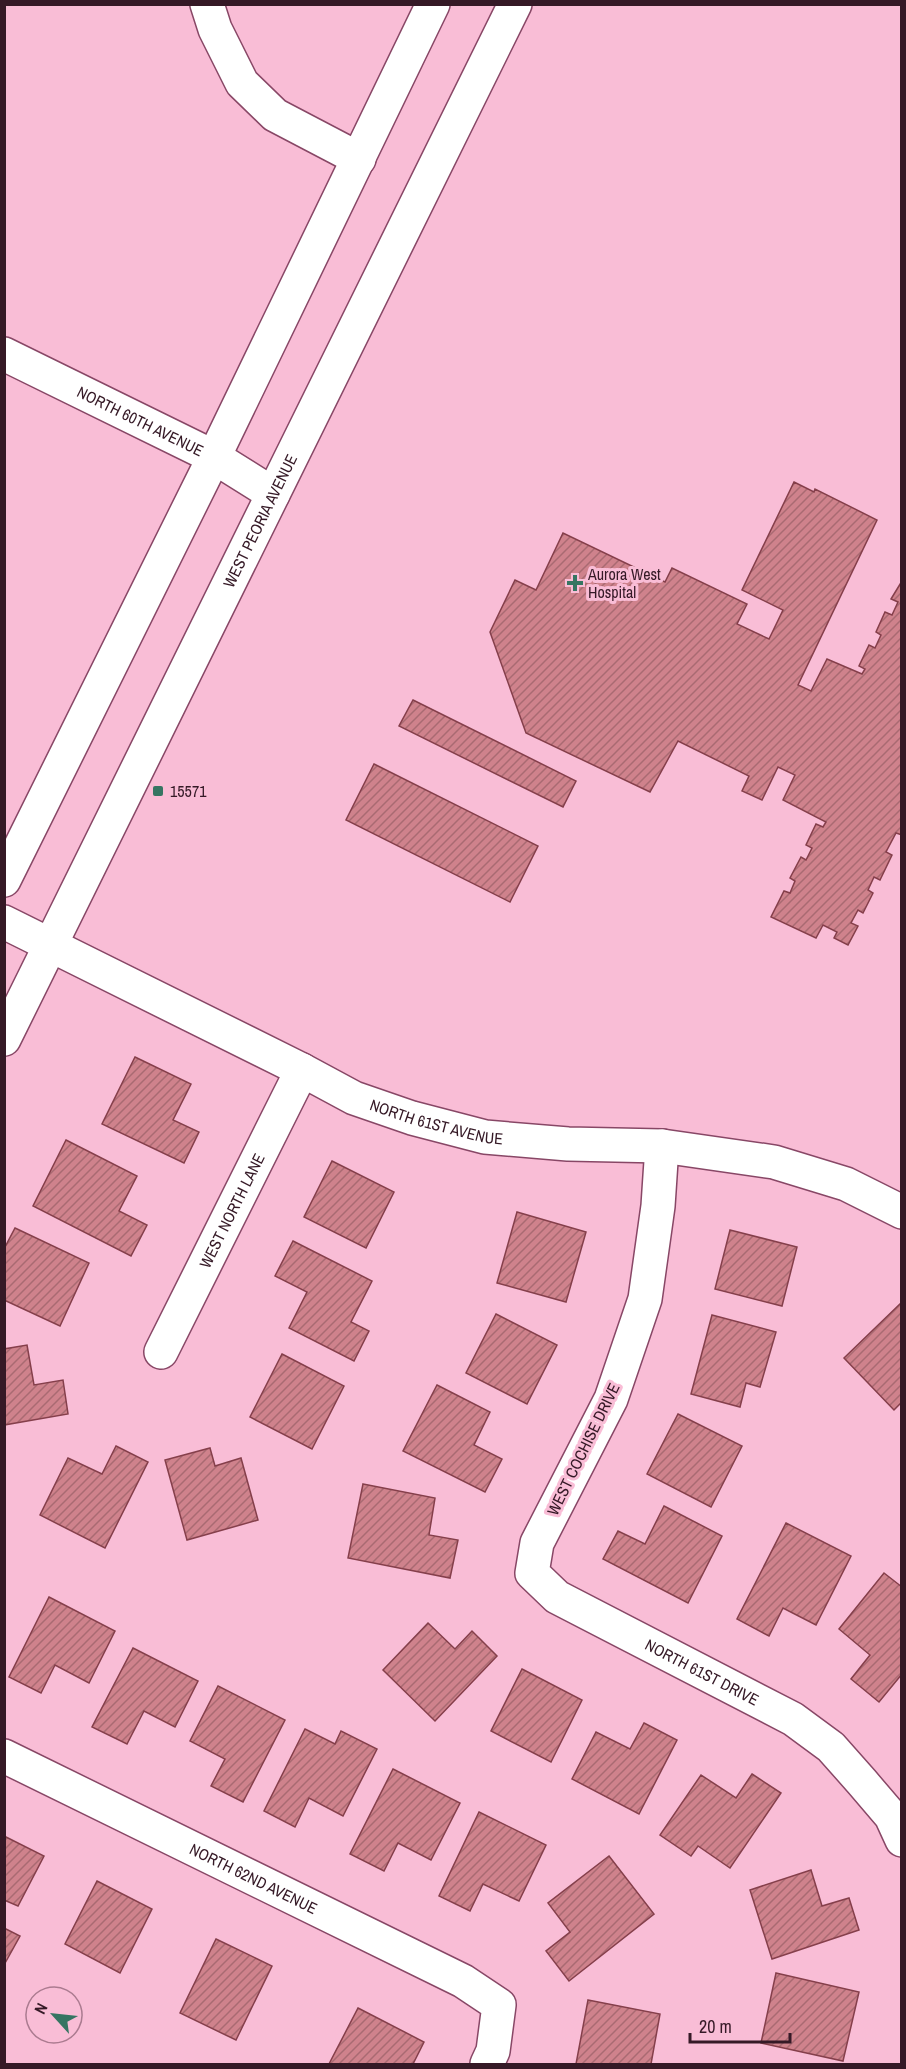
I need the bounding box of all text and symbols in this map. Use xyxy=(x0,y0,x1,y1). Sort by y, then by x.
street label: NORTH 60TH AVENUE xyxy=(74,381,207,461)
street label: WEST PEORIA AVENUE xyxy=(218,450,302,591)
place label: Aurora West Hospital xyxy=(587,563,661,603)
marker: Aurora West Hospital xyxy=(566,574,584,592)
place label: 15571 xyxy=(170,780,207,802)
marker: 15571 xyxy=(151,784,165,798)
street label: NORTH 61ST AVENUE xyxy=(367,1093,504,1149)
street label: WEST NORTH LANE xyxy=(194,1149,270,1272)
street label: WEST COCHISE DRIVE xyxy=(541,1379,625,1519)
street label: NORTH 61ST DRIVE xyxy=(642,1634,763,1711)
street label: NORTH 62ND AVENUE xyxy=(186,1838,321,1919)
north arrow xyxy=(24,1985,84,2045)
text: N xyxy=(29,1999,53,2017)
scale bar xyxy=(690,2006,790,2044)
text: 20 m xyxy=(699,2014,732,2039)

